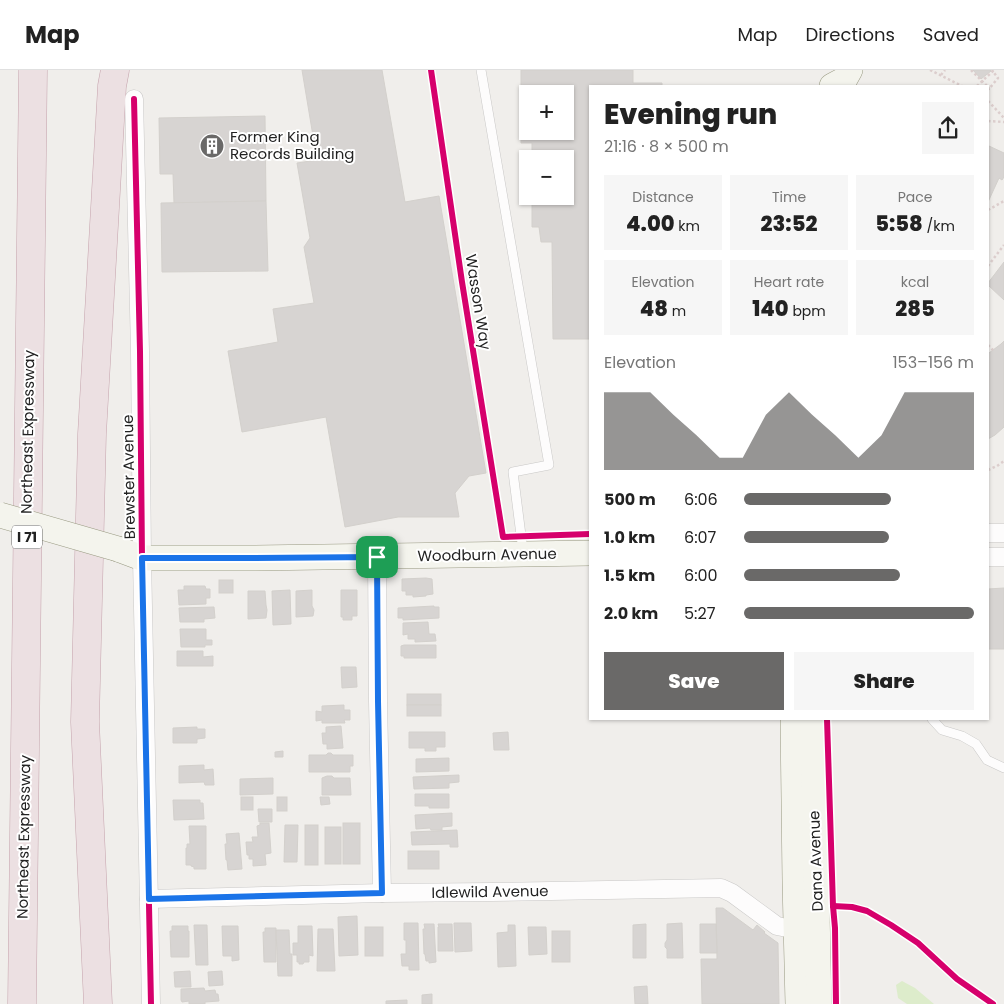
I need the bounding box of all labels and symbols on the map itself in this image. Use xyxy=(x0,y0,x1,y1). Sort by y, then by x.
place label: Former King Records Building xyxy=(230,126,354,164)
building icon: Former King Records Building xyxy=(199,133,225,159)
street label: Wasson Way xyxy=(461,252,497,352)
street label: Northeast Expressway xyxy=(16,349,39,514)
street label: Brewster Avenue xyxy=(117,414,140,540)
road number: I 71 xyxy=(12,526,42,548)
pin xyxy=(356,536,398,578)
street label: Woodburn Avenue xyxy=(417,543,557,566)
street label: Northeast Expressway xyxy=(12,754,35,919)
street label: Dana Avenue xyxy=(803,810,828,912)
street label: Idlewild Avenue xyxy=(431,880,549,903)

